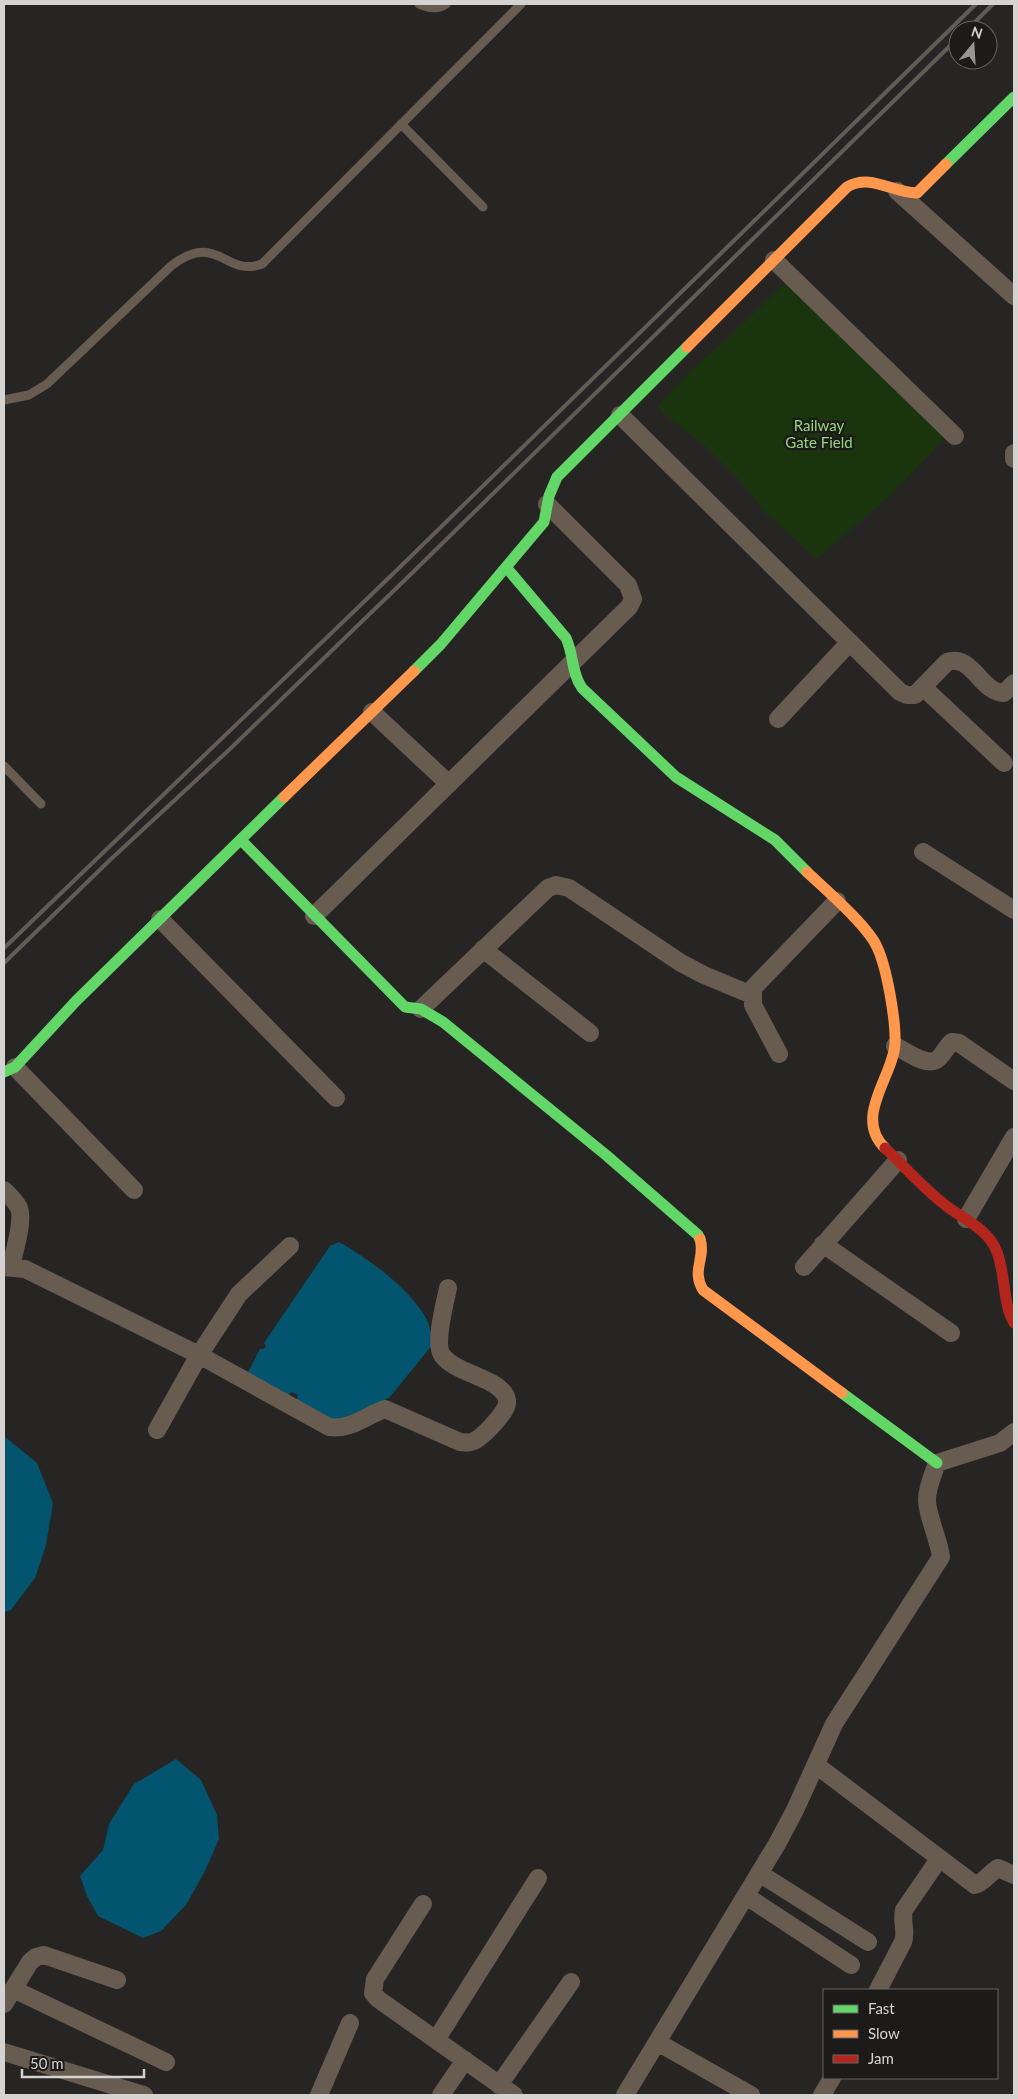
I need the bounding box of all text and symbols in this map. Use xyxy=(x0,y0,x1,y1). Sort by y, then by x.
north arrow xyxy=(948,20,998,70)
text: N xyxy=(969,22,985,42)
park label: Railway Gate Field xyxy=(785,416,853,451)
legend xyxy=(823,1989,998,2079)
text: Fast xyxy=(868,1999,895,2017)
text: Slow xyxy=(868,2024,900,2042)
scale bar xyxy=(22,2046,145,2078)
text: Jam xyxy=(868,2049,894,2067)
text: 50 m xyxy=(30,2054,64,2072)

